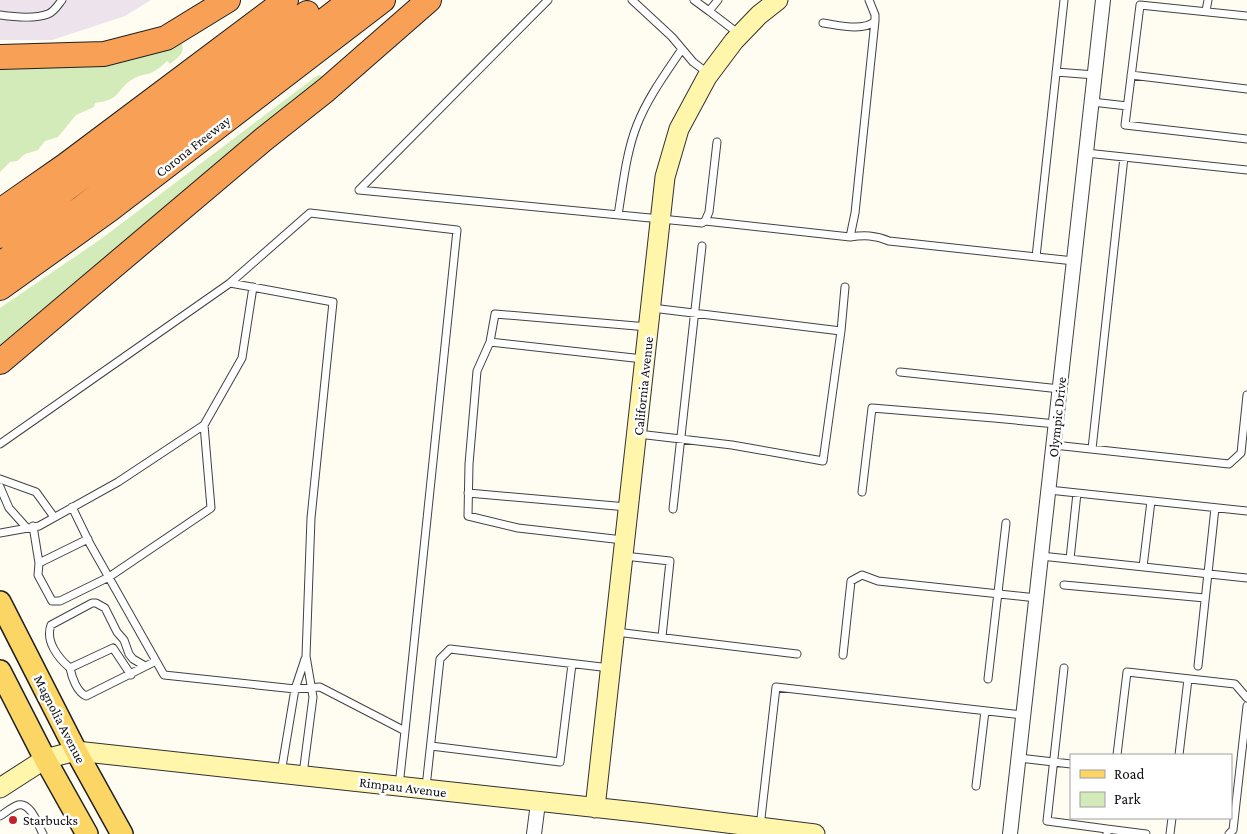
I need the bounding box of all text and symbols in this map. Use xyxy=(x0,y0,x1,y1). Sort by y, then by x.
street label: Corona Freeway xyxy=(153,112,234,180)
street label: California Avenue xyxy=(630,336,656,436)
street label: Olympic Drive xyxy=(1045,376,1069,458)
street label: Magnolia Avenue xyxy=(31,672,89,766)
legend xyxy=(1070,754,1232,819)
text: Road xyxy=(1114,766,1145,782)
street label: Rimpau Avenue xyxy=(358,774,448,800)
text: Park xyxy=(1114,791,1141,807)
place label: Starbucks xyxy=(23,812,78,828)
marker: Starbucks xyxy=(7,814,19,826)

